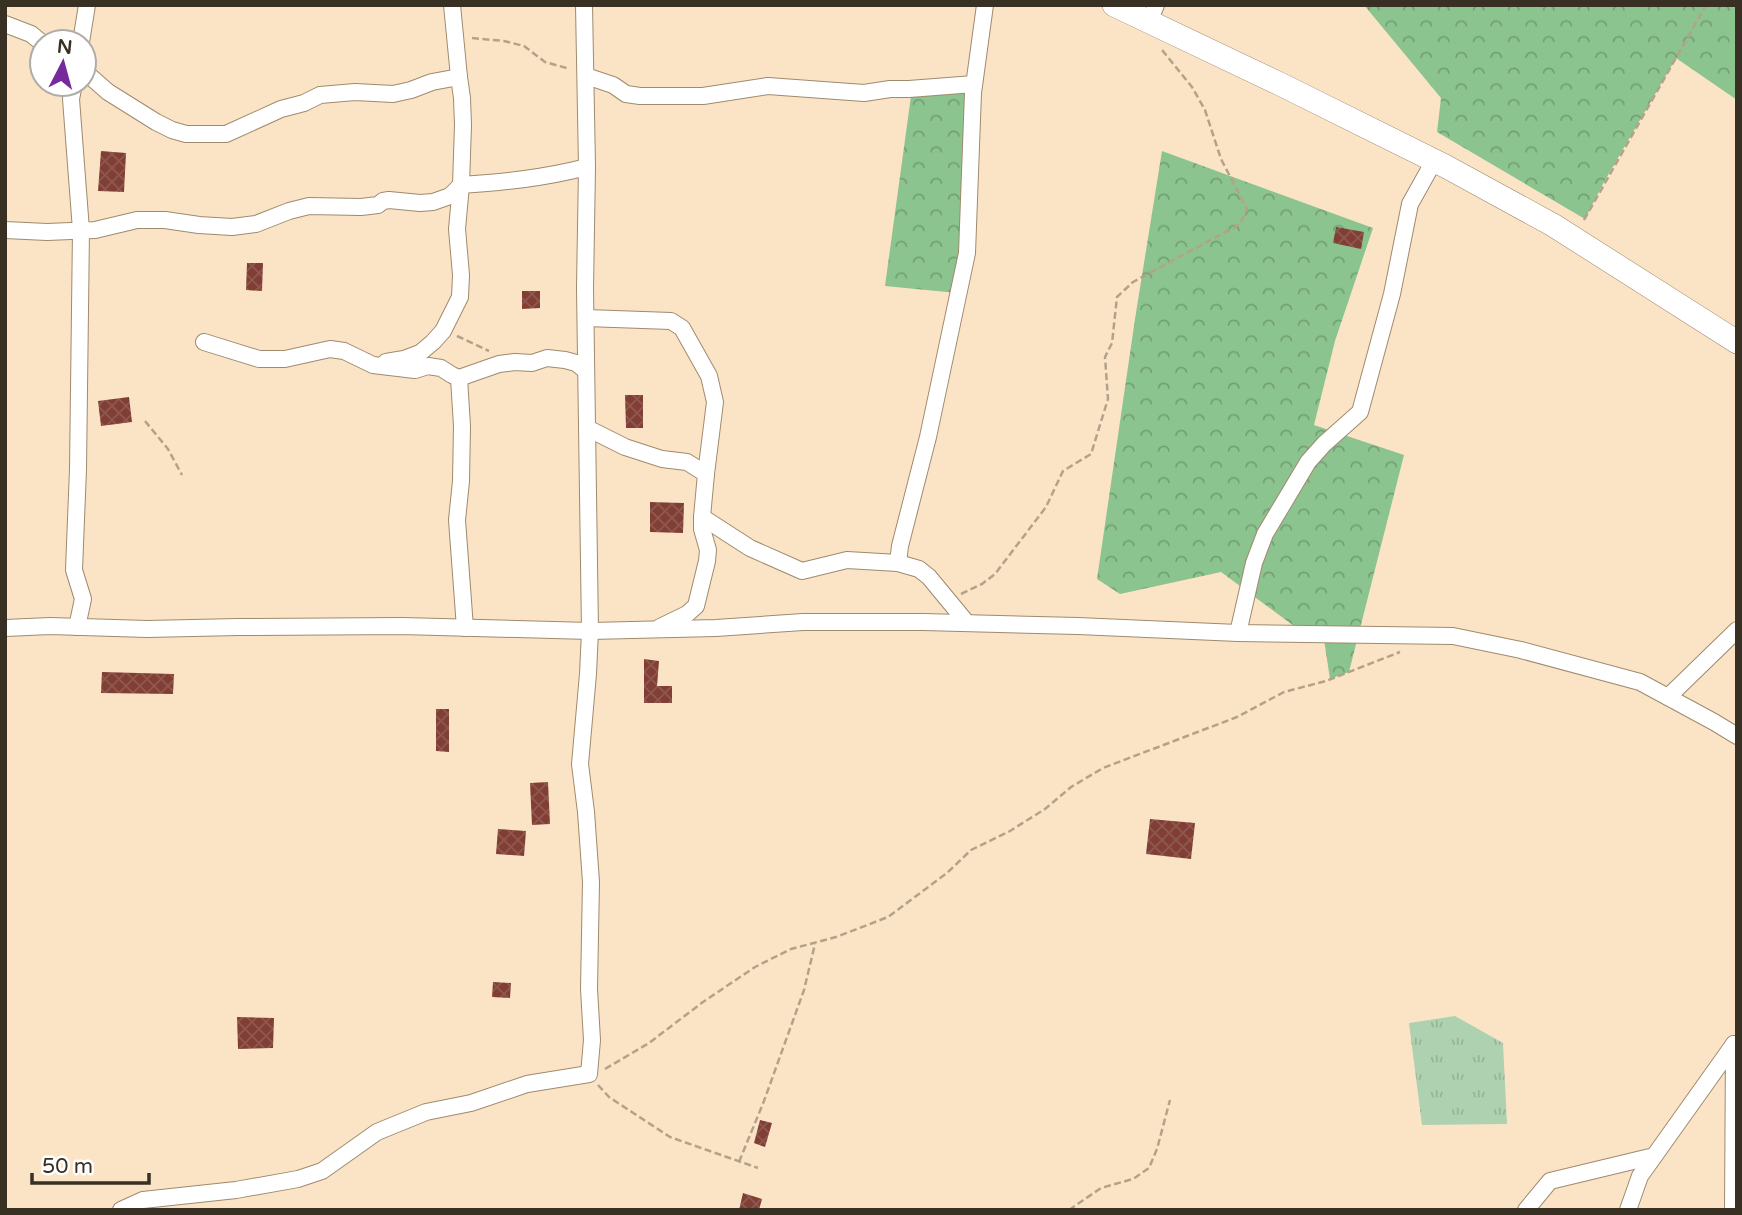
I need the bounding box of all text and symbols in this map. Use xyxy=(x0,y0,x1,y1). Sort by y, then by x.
north arrow xyxy=(28,28,98,98)
text: N xyxy=(56,35,73,59)
scale bar xyxy=(32,1142,149,1186)
text: 50 m xyxy=(42,1154,93,1179)

